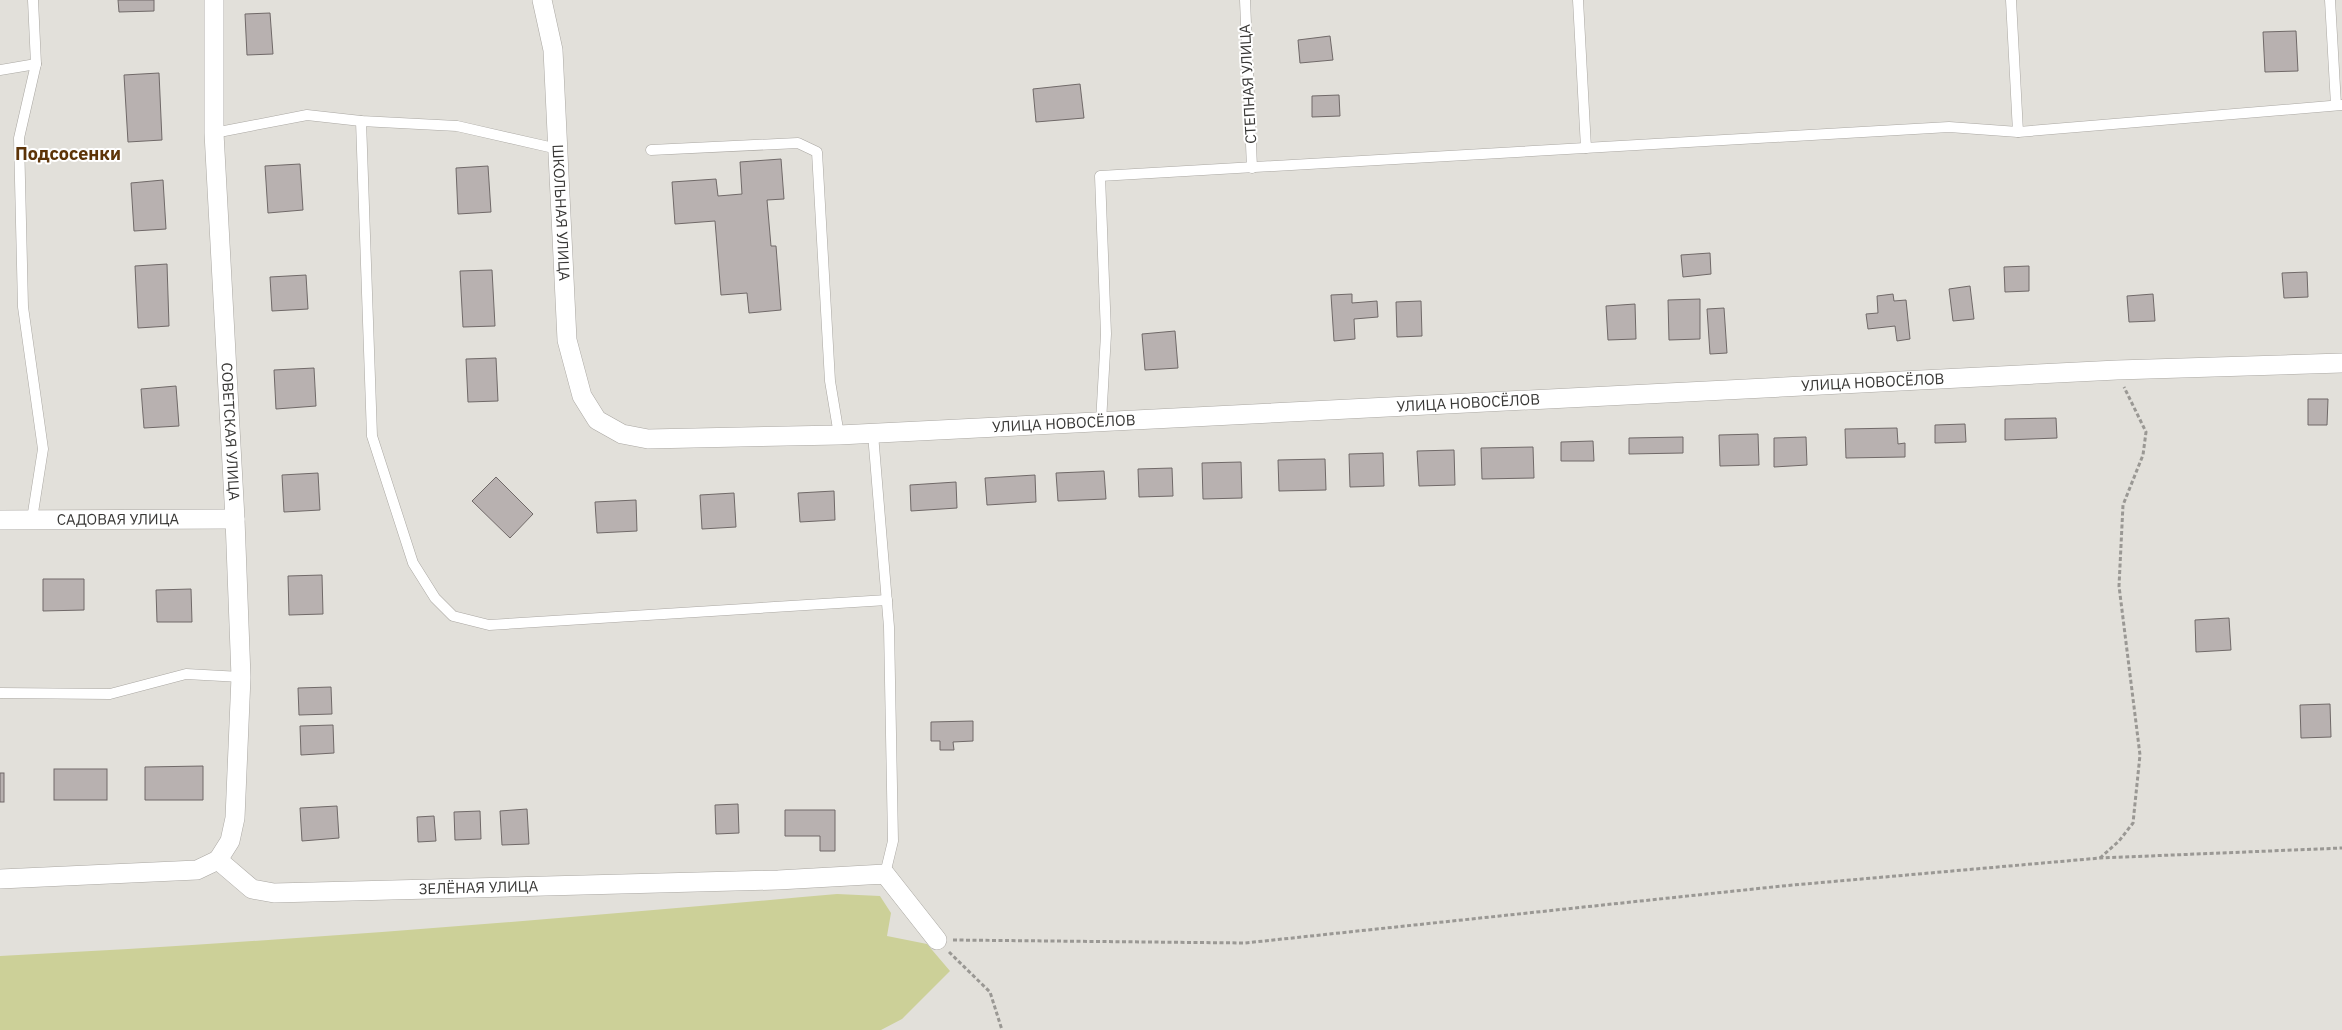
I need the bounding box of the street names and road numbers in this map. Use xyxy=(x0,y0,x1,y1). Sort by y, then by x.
street label: СТЕПНАЯ УЛИЦА xyxy=(1235,23,1260,144)
street label: ШКОЛЬНАЯ УЛИЦА xyxy=(549,144,574,282)
street label: СОВЕТСКАЯ УЛИЦА xyxy=(218,362,244,501)
street label: УЛИЦА НОВОСЁЛОВ xyxy=(1800,369,1945,395)
street label: УЛИЦА НОВОСЁЛОВ xyxy=(1396,389,1540,416)
street label: УЛИЦА НОВОСЁЛОВ xyxy=(992,410,1136,436)
street label: САДОВАЯ УЛИЦА xyxy=(57,509,180,529)
street label: ЗЕЛЁНАЯ УЛИЦА xyxy=(418,876,539,898)

